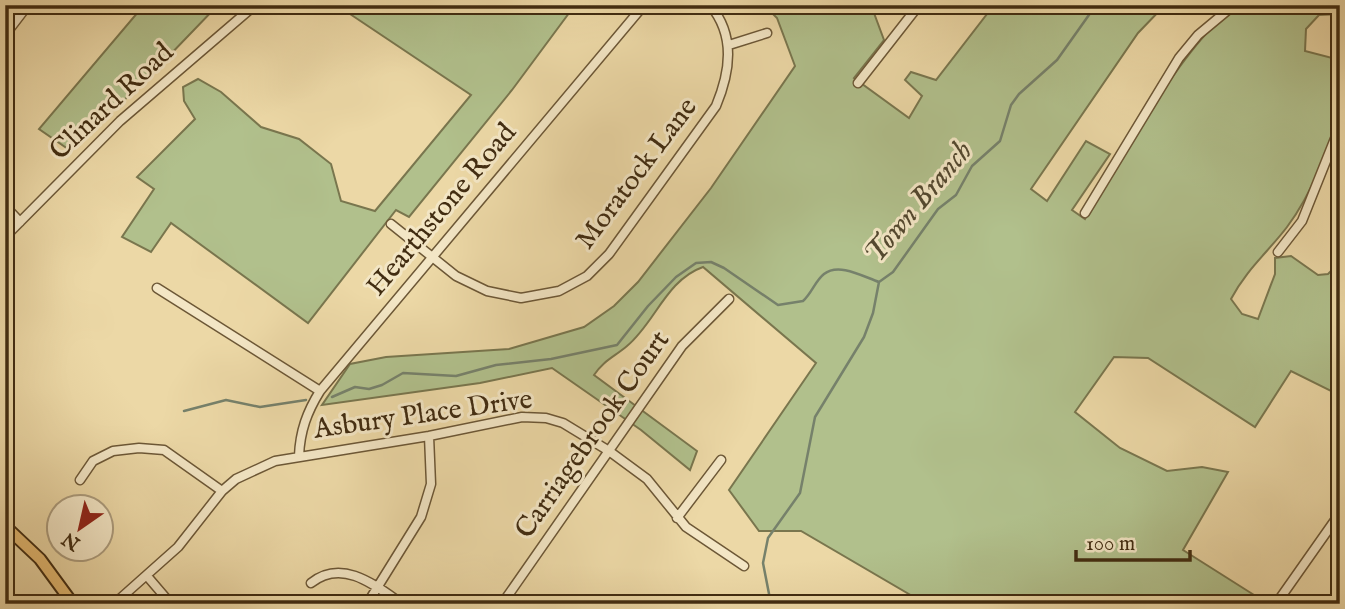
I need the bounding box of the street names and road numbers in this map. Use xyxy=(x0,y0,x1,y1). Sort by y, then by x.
street label: Clinard Road xyxy=(43,36,181,168)
street label: Moratock Lane xyxy=(569,91,706,257)
street label: Hearthstone Road xyxy=(360,116,525,304)
street label: Carriagebrook Court xyxy=(508,324,678,546)
street label: Asbury Place Drive xyxy=(310,382,535,448)

